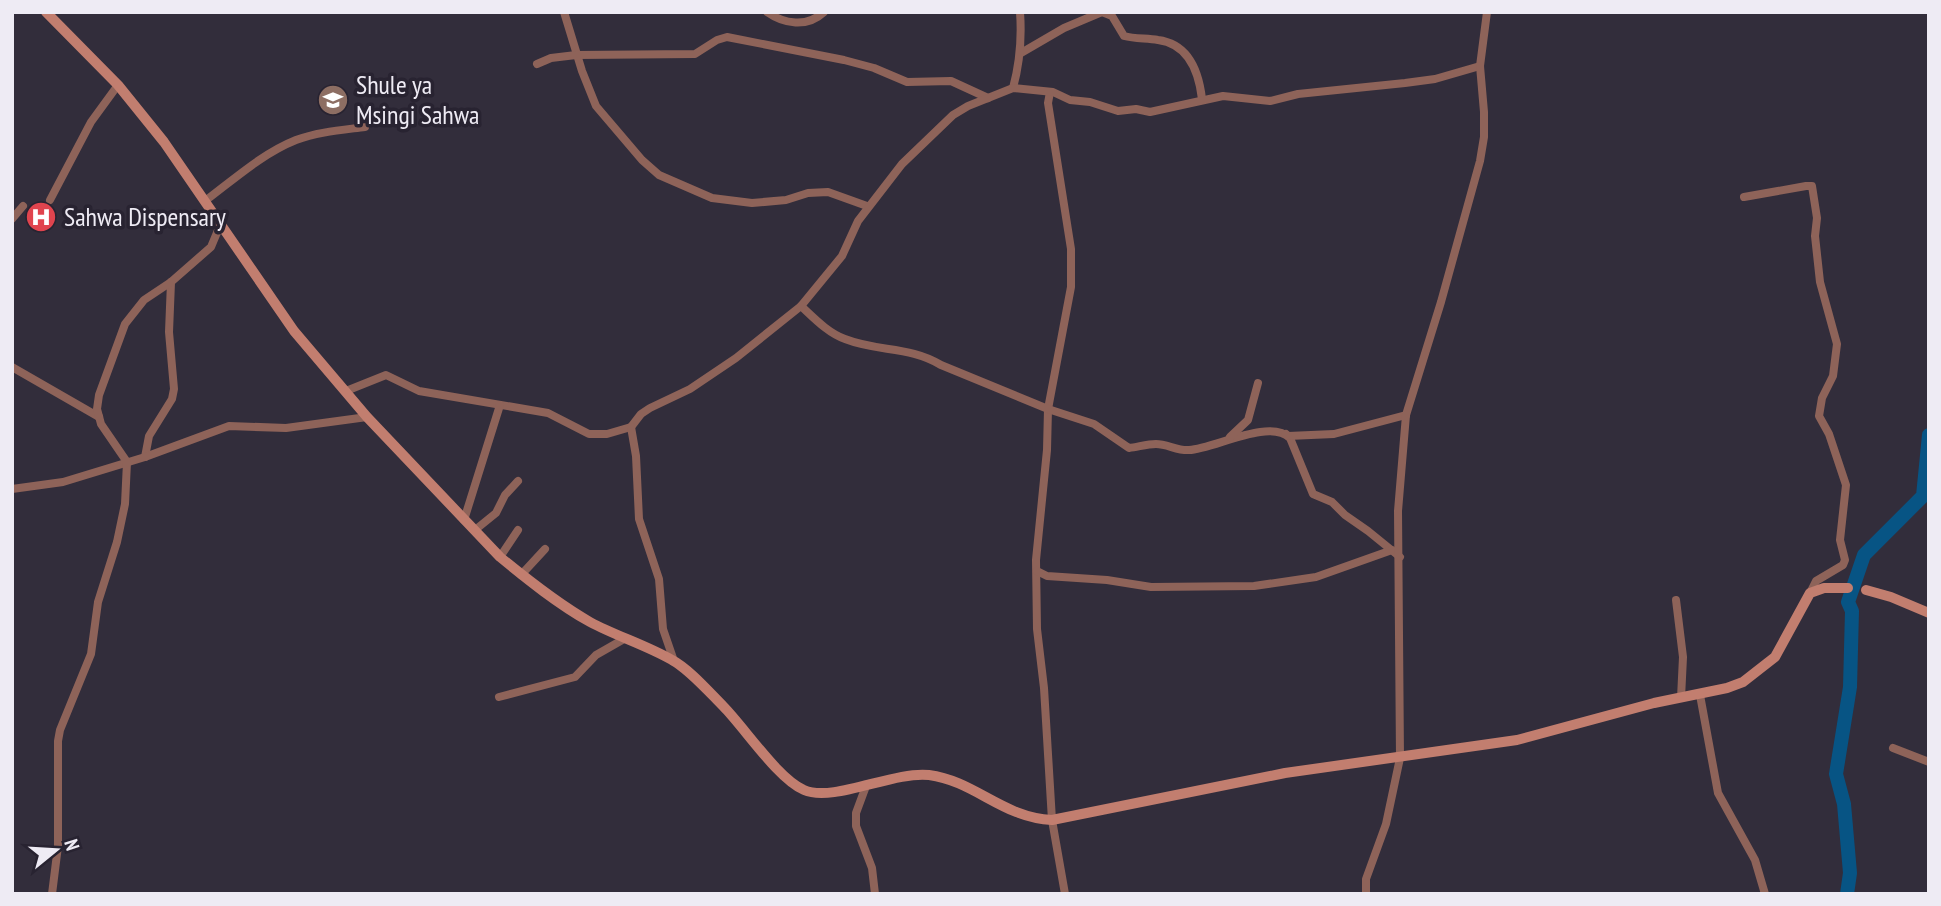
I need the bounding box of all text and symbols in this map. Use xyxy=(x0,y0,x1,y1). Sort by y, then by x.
place label: Shule ya Msingi Sahwa xyxy=(356,68,480,131)
school or university icon: Shule ya Msingi Sahwa xyxy=(316,83,350,117)
hospital icon: Sahwa Dispensary xyxy=(24,200,58,234)
place label: Sahwa Dispensary xyxy=(64,200,226,233)
north arrow xyxy=(21,815,91,885)
text: N xyxy=(59,836,85,853)

